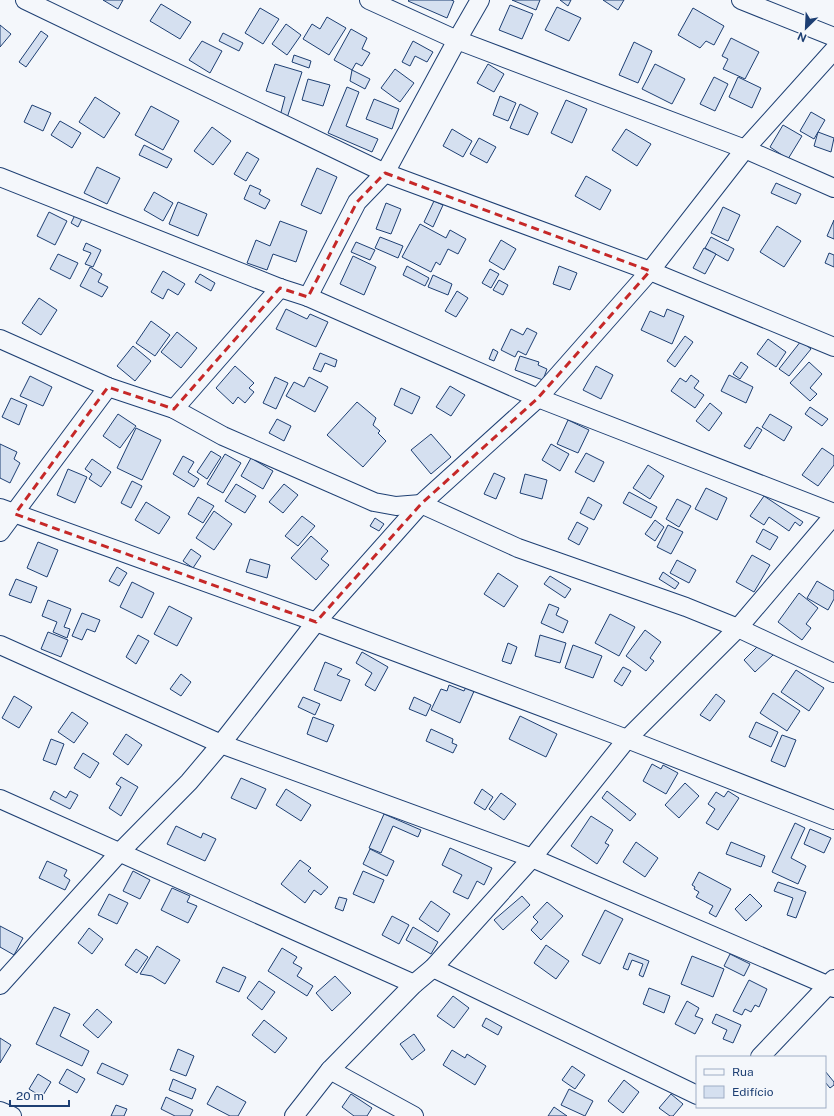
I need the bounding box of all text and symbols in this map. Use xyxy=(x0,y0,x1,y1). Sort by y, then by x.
north arrow xyxy=(786,8,826,48)
text: N xyxy=(796,30,808,44)
legend xyxy=(696,1056,826,1108)
text: Rua xyxy=(732,1065,754,1079)
scale bar xyxy=(10,1082,69,1108)
text: Edifício xyxy=(732,1085,774,1099)
text: 20 m xyxy=(16,1089,44,1103)

